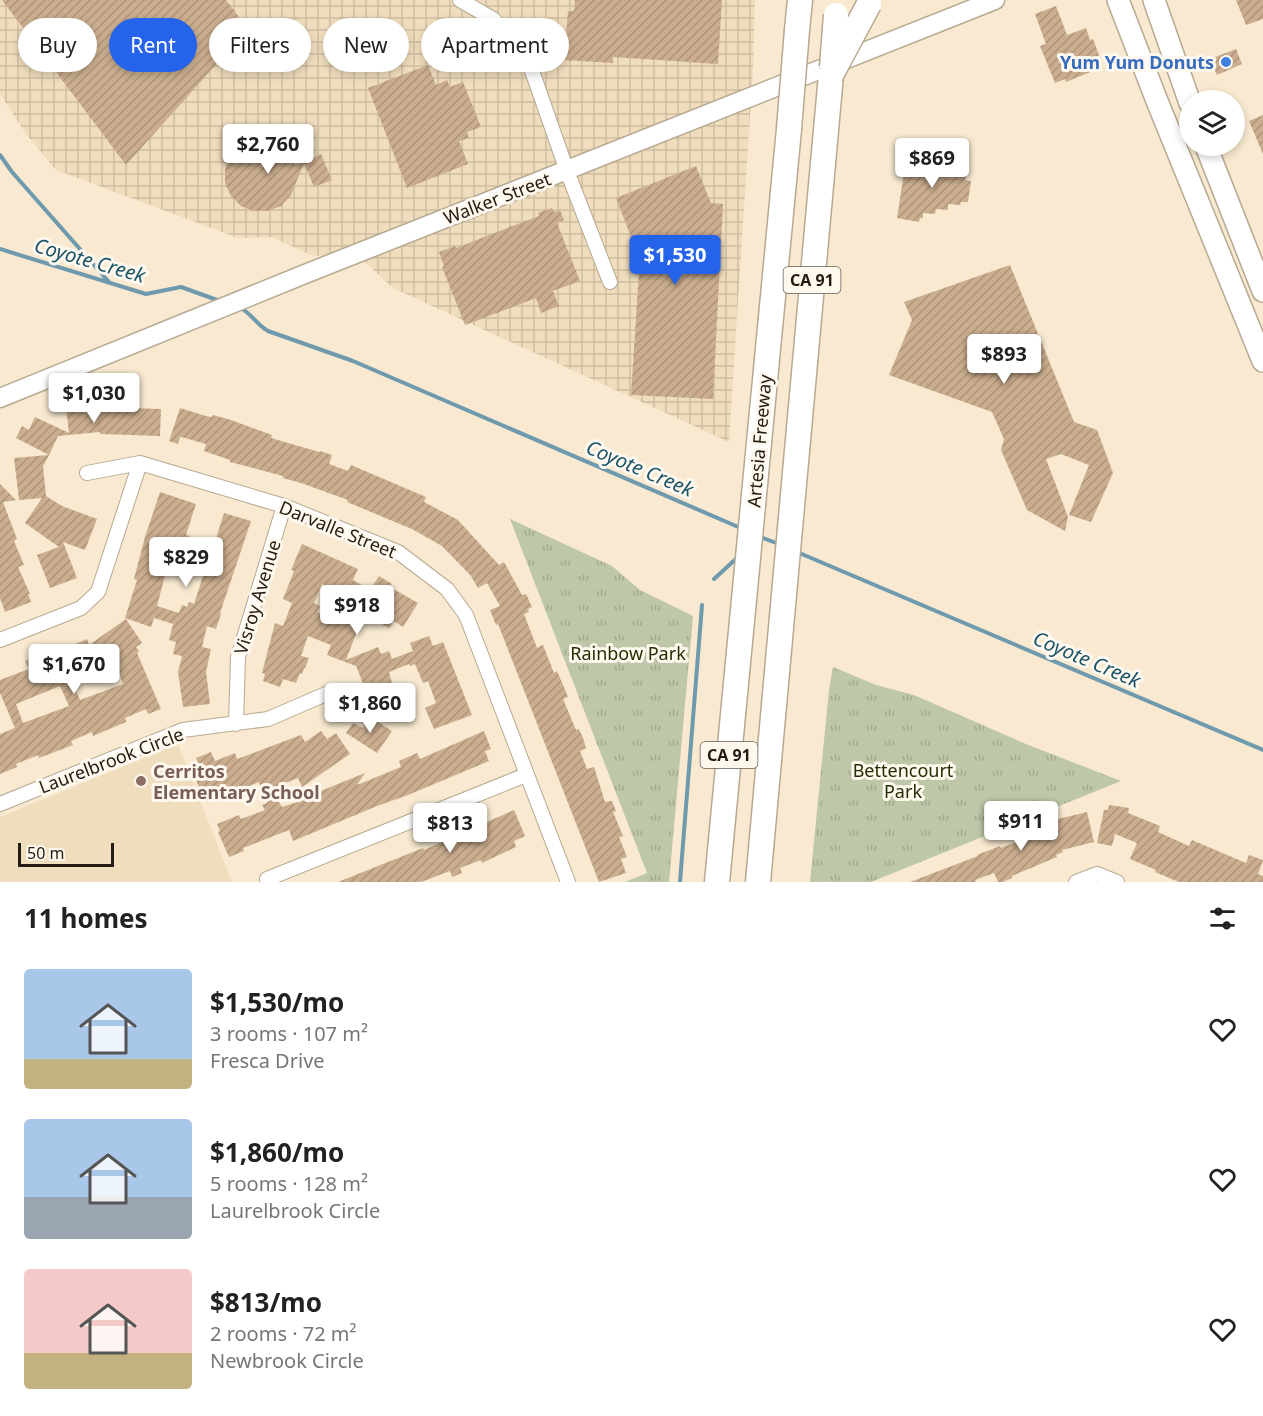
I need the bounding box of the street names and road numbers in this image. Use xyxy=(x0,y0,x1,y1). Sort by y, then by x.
street label: Walker Street xyxy=(440,166,555,229)
road number: CA 91 xyxy=(784,267,840,293)
street label: Artesia Freeway xyxy=(741,373,777,509)
street label: Darvalle Street xyxy=(276,495,401,564)
street label: Visroy Avenue xyxy=(228,537,286,657)
street label: Laurelbrook Circle xyxy=(35,721,187,799)
road number: CA 91 xyxy=(700,742,758,768)

